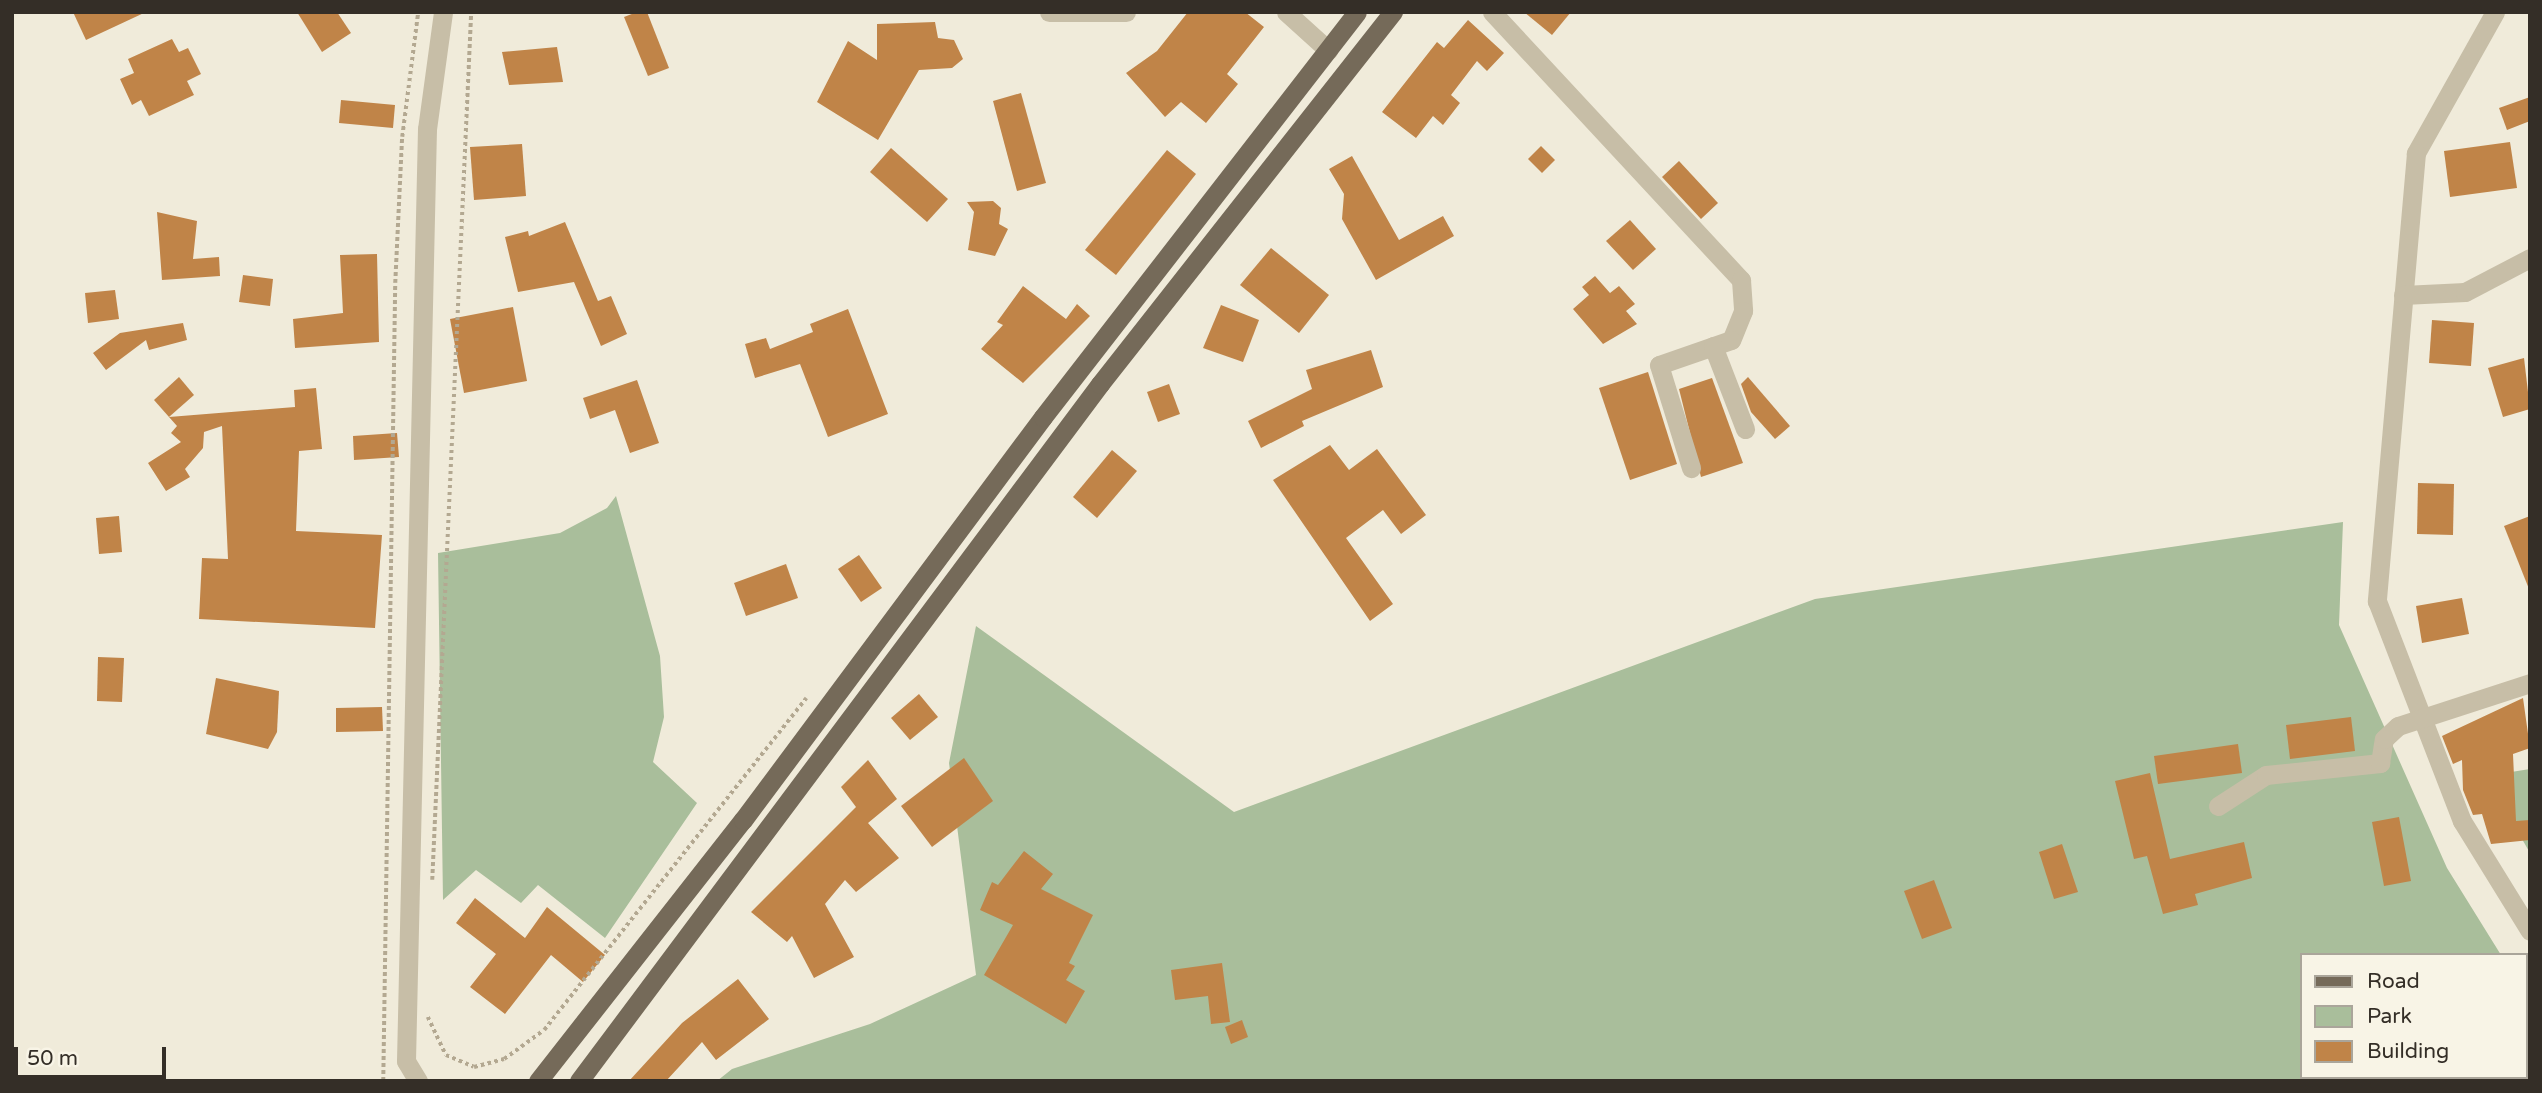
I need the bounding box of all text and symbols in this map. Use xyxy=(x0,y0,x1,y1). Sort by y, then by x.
legend xyxy=(2300,953,2528,1079)
text: Road xyxy=(2367,969,2420,994)
text: Park xyxy=(2367,1004,2412,1029)
scale bar xyxy=(18,1034,170,1078)
text: Building xyxy=(2367,1039,2449,1064)
text: 50 m xyxy=(27,1046,78,1071)

